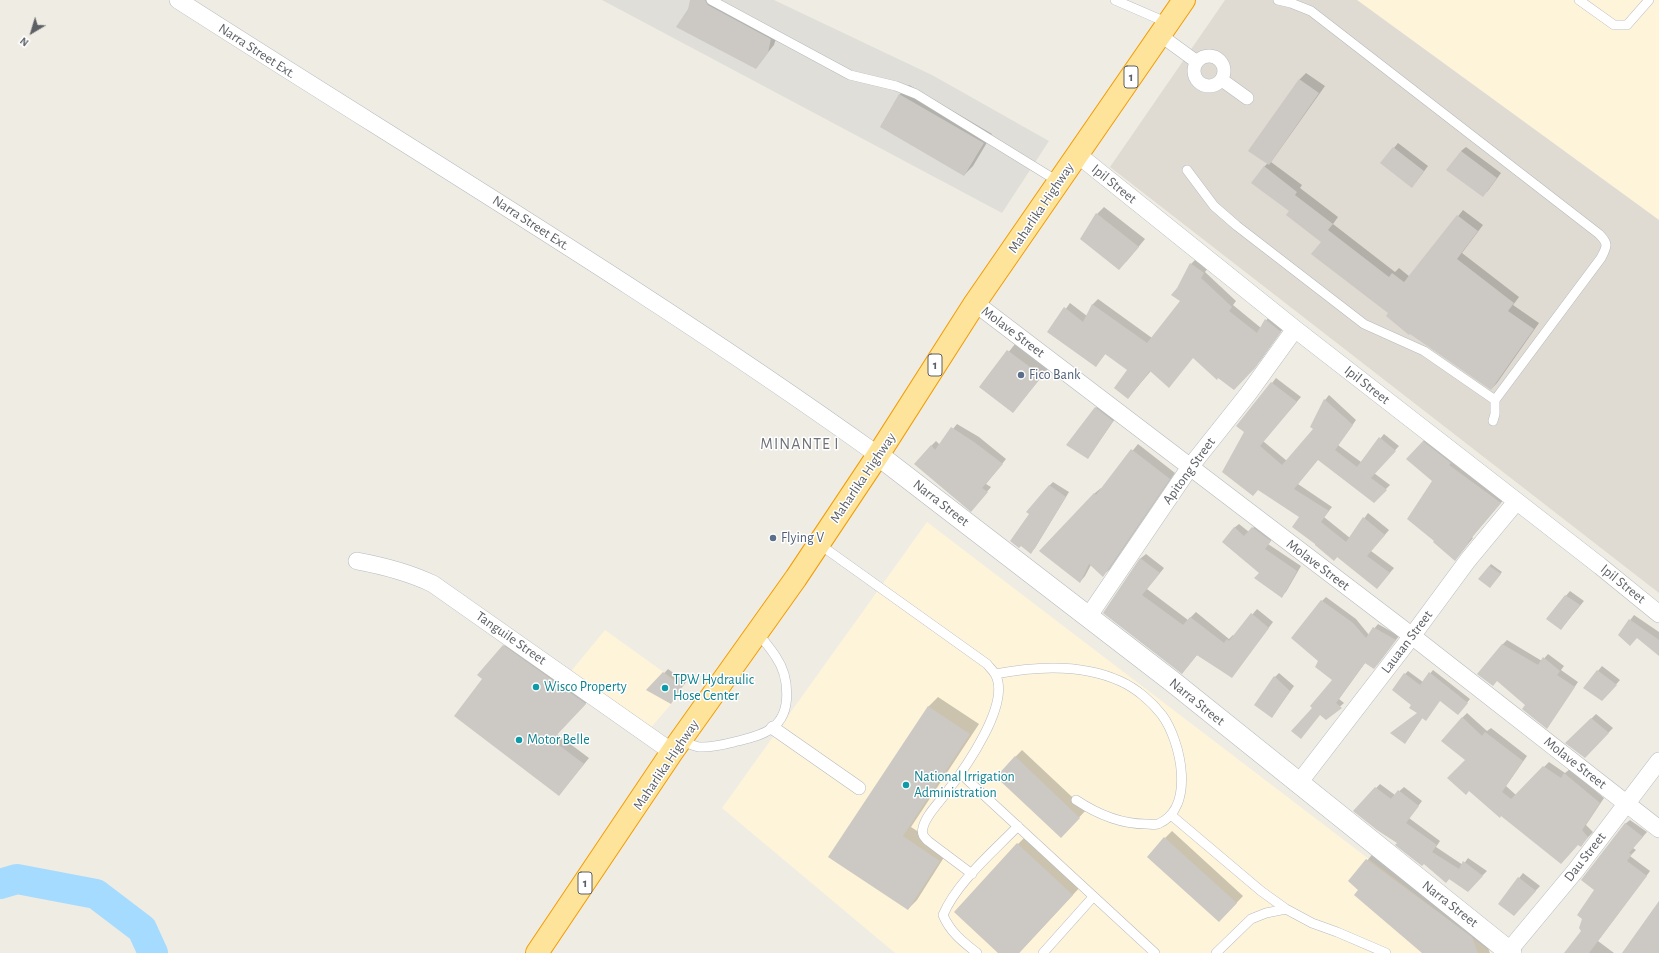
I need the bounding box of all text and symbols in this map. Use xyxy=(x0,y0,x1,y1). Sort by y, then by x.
north arrow xyxy=(12,12,52,52)
street label: Narra Street Ext. xyxy=(215,20,299,82)
text: N xyxy=(18,35,31,49)
road number: 1 xyxy=(1124,66,1138,88)
street label: Maharlika Highway xyxy=(1005,160,1077,256)
street label: Ipil Street xyxy=(1088,161,1140,207)
street label: Narra Street Ext. xyxy=(489,192,573,254)
street label: Molave Street xyxy=(978,303,1048,361)
road number: 1 xyxy=(928,354,942,376)
street label: Ipil Street xyxy=(1341,362,1393,408)
place label: Fico Bank xyxy=(1029,367,1080,383)
marker: Fico Bank xyxy=(1016,370,1026,380)
street label: Maharlika Highway xyxy=(827,430,899,526)
district label: MINANTE I xyxy=(760,434,840,454)
street label: Apitong Street xyxy=(1159,434,1219,508)
street label: Narra Street xyxy=(910,476,972,530)
place label: Flying V xyxy=(781,530,824,546)
marker: Flying V xyxy=(768,533,778,543)
street label: Molave Street xyxy=(1283,536,1353,594)
street label: Ipil Street xyxy=(1597,561,1649,607)
street label: Lauaan Street xyxy=(1378,607,1436,677)
street label: Tanguile Street xyxy=(473,608,549,668)
place label: TPW Hydraulic Hose Center xyxy=(673,672,754,704)
street label: Narra Street xyxy=(1166,675,1228,729)
place label: Wisco Property xyxy=(544,679,627,695)
marker: Wisco Property xyxy=(531,682,541,692)
marker: TPW Hydraulic Hose Center xyxy=(660,683,670,693)
street label: Maharlika Highway xyxy=(630,717,702,813)
place label: Motor Belle xyxy=(527,732,590,748)
street label: Molave Street xyxy=(1540,733,1610,793)
marker: Motor Belle xyxy=(514,735,524,745)
place label: National Irrigation Administration xyxy=(914,769,1015,802)
marker: National Irrigation Administration xyxy=(901,780,911,790)
street label: Dau Street xyxy=(1561,829,1609,885)
road number: 1 xyxy=(578,872,592,894)
street label: Narra Street xyxy=(1419,877,1481,931)

